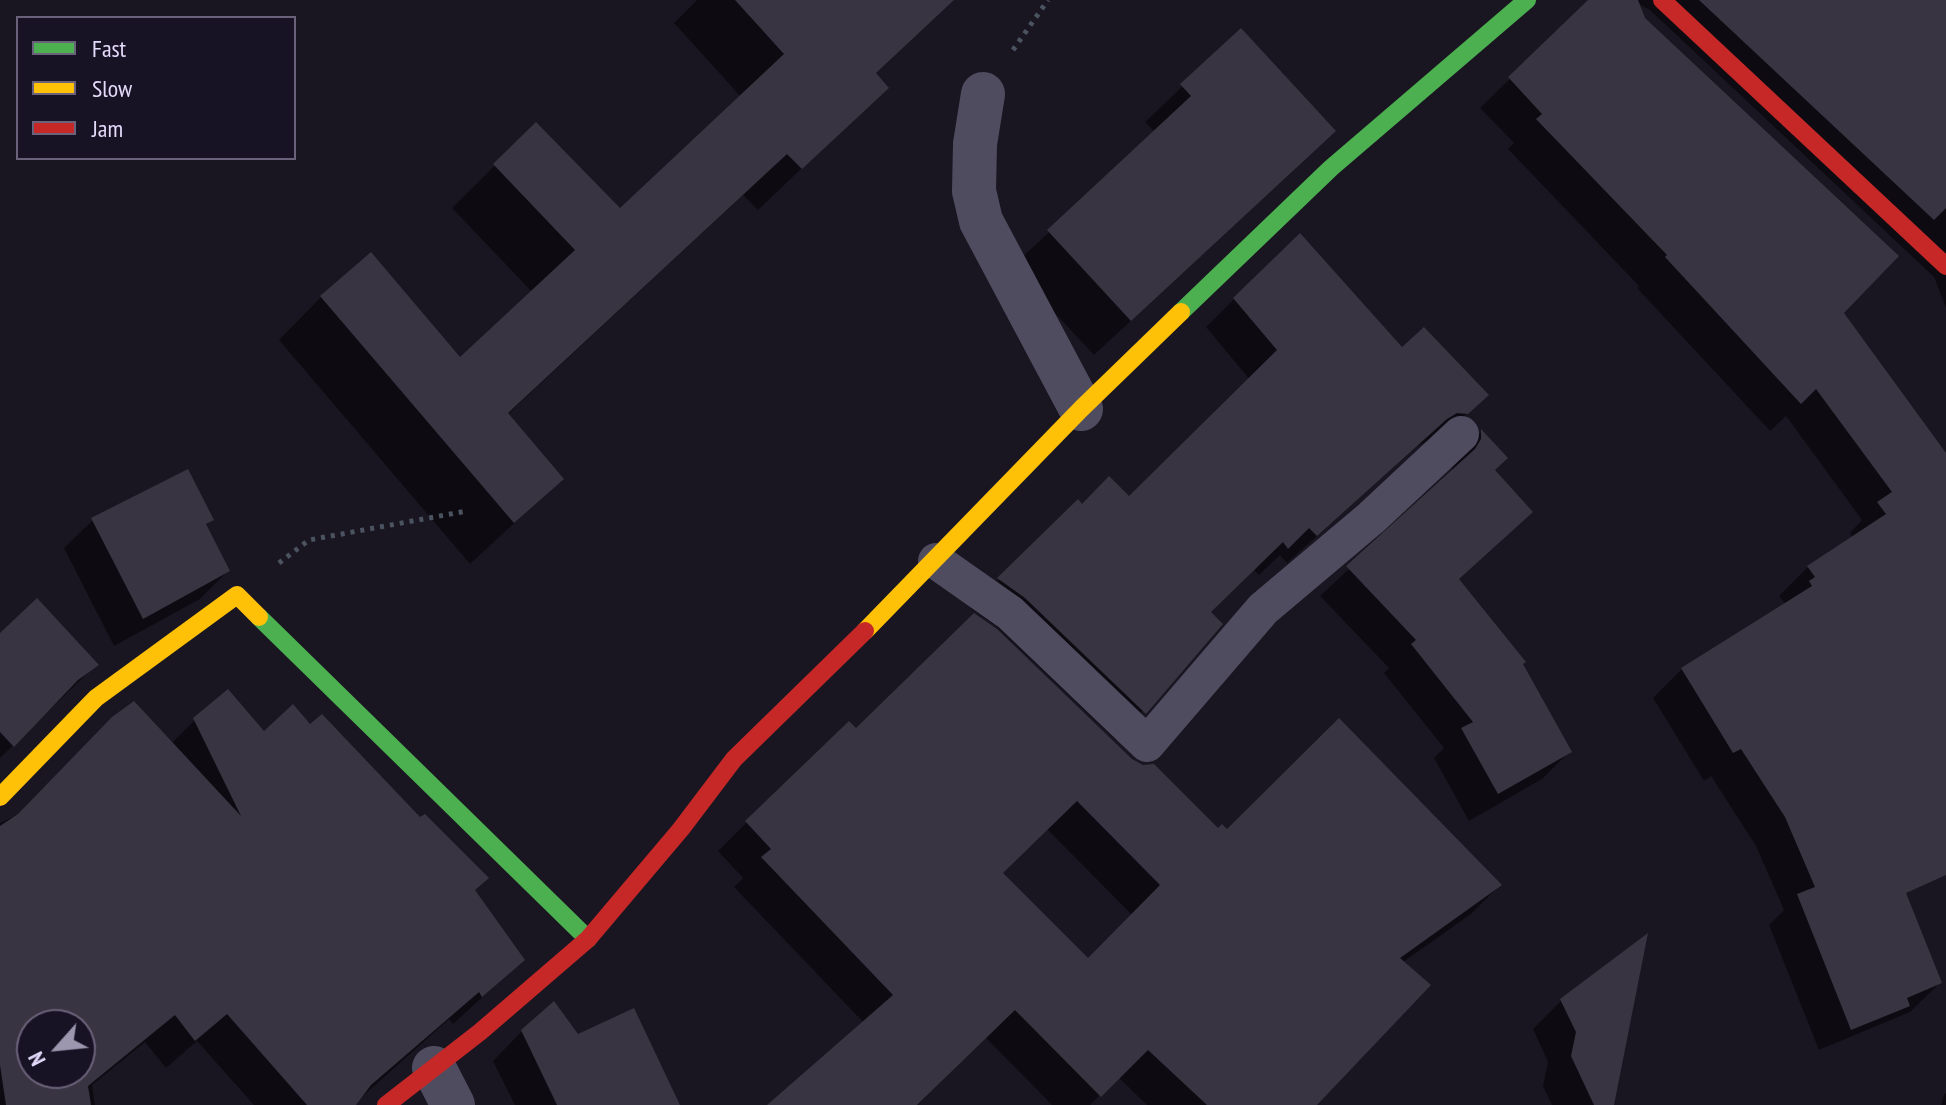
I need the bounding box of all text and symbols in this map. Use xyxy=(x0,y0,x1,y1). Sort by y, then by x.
legend xyxy=(16,16,296,160)
text: Fast xyxy=(92,33,126,64)
text: Slow xyxy=(92,73,132,104)
text: Jam xyxy=(92,113,123,144)
north arrow xyxy=(16,1009,96,1089)
text: N xyxy=(21,1047,52,1071)

